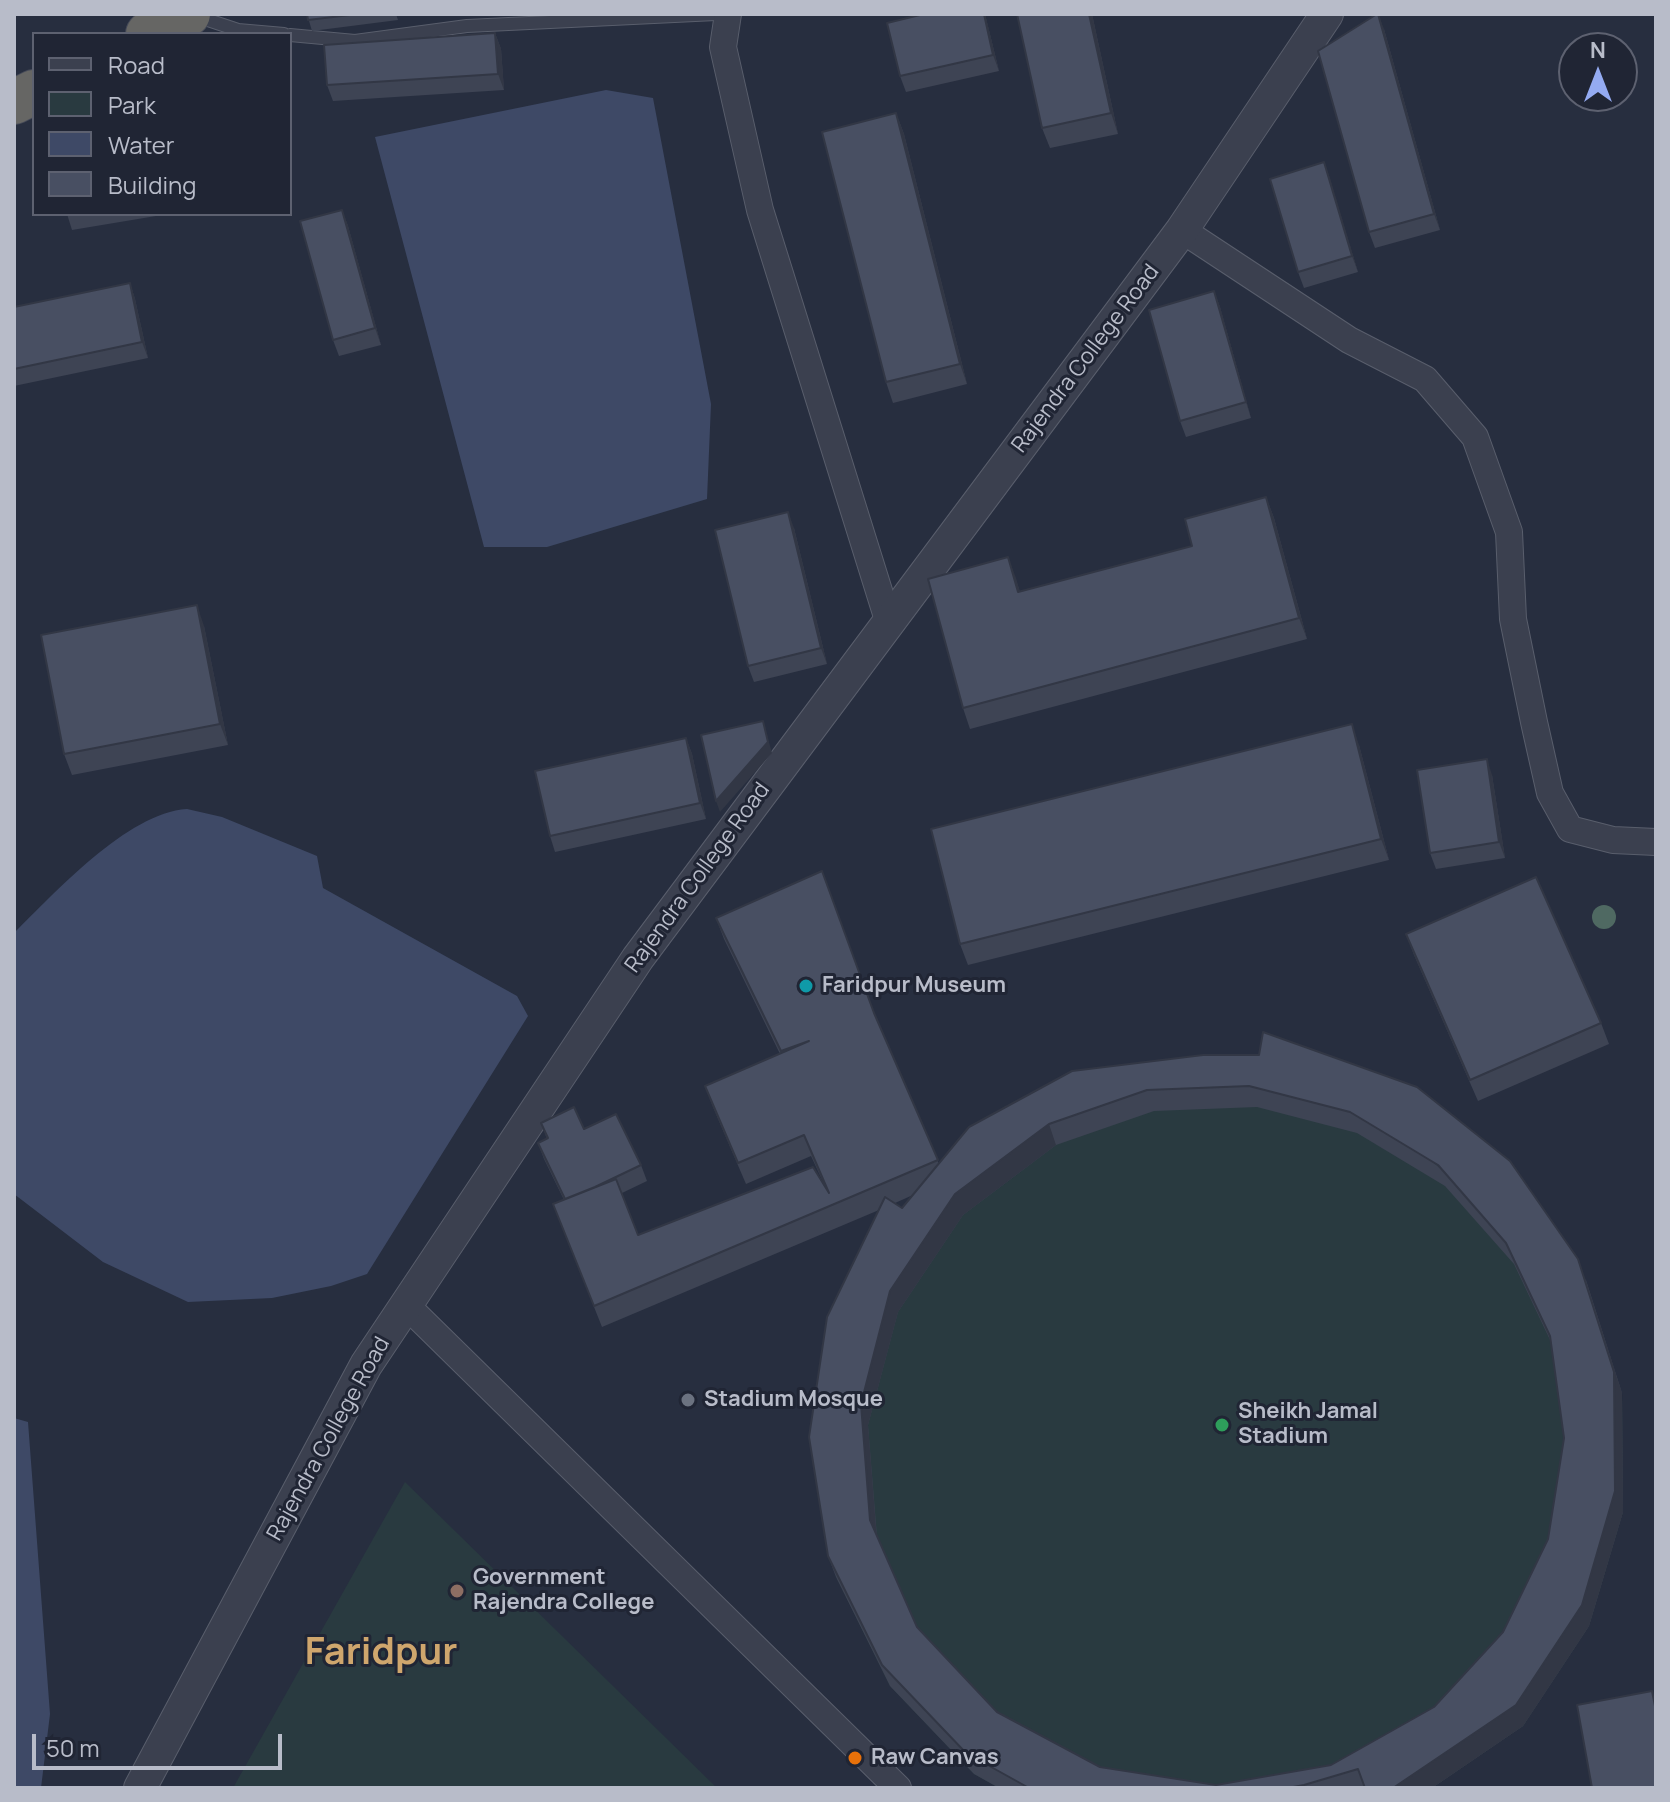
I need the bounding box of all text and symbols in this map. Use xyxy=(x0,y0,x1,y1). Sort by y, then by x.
legend xyxy=(32,32,292,216)
north arrow xyxy=(1558,32,1638,112)
text: N xyxy=(1590,35,1606,65)
text: Road xyxy=(108,48,165,81)
text: Park xyxy=(108,88,156,121)
text: Water xyxy=(108,128,175,161)
text: Building xyxy=(108,168,196,201)
street label: Rajendra College Road xyxy=(1007,260,1165,458)
street label: Rajendra College Road xyxy=(620,778,776,978)
place label: Faridpur Museum xyxy=(822,973,1006,999)
marker: Faridpur Museum xyxy=(797,977,815,995)
street label: Rajendra College Road xyxy=(262,1333,396,1545)
place label: Stadium Mosque xyxy=(704,1387,883,1413)
marker: Stadium Mosque xyxy=(679,1391,697,1409)
place label: Sheikh Jamal Stadium xyxy=(1238,1399,1378,1450)
marker: Sheikh Jamal Stadium xyxy=(1213,1416,1231,1434)
place label: Government Rajendra College xyxy=(473,1565,654,1616)
marker: Government Rajendra College xyxy=(448,1582,466,1600)
district label: Faridpur xyxy=(305,1630,457,1676)
scale bar xyxy=(36,1718,286,1768)
text: 50 m xyxy=(46,1731,100,1764)
place label: Raw Canvas xyxy=(871,1745,999,1771)
marker: Raw Canvas xyxy=(846,1749,864,1767)

